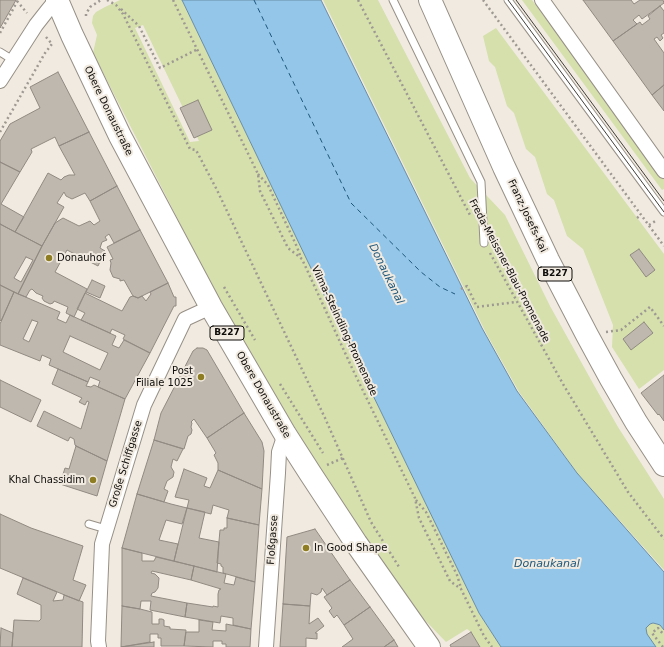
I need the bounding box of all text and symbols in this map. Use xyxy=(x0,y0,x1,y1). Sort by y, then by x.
street label: Obere Donaustraße xyxy=(81,64,135,158)
street label: Franz-Josefs-Kai xyxy=(505,178,549,254)
street label: Freda-Meissner-Blau-Promenade xyxy=(466,197,552,345)
water label: Donaukanal xyxy=(366,242,406,306)
place label: Donauhof xyxy=(57,252,106,264)
marker: Donauhof xyxy=(44,253,54,263)
street label: Vilma-Steindling-Promenade xyxy=(309,264,379,398)
road number: B227 xyxy=(538,267,572,281)
road number: B227 xyxy=(210,326,244,340)
street label: Obere Donaustraße xyxy=(233,350,293,440)
place label: Post Filiale 1025 xyxy=(136,365,193,388)
marker: Post Filiale 1025 xyxy=(196,372,206,382)
street label: Große Schiffgasse xyxy=(107,419,145,509)
place label: Khal Chassidim xyxy=(9,474,85,486)
marker: Khal Chassidim xyxy=(88,475,98,485)
street label: Floßgasse xyxy=(265,515,281,565)
place label: In Good Shape xyxy=(314,542,387,554)
marker: In Good Shape xyxy=(301,543,311,553)
water label: Donaukanal xyxy=(514,557,580,571)

